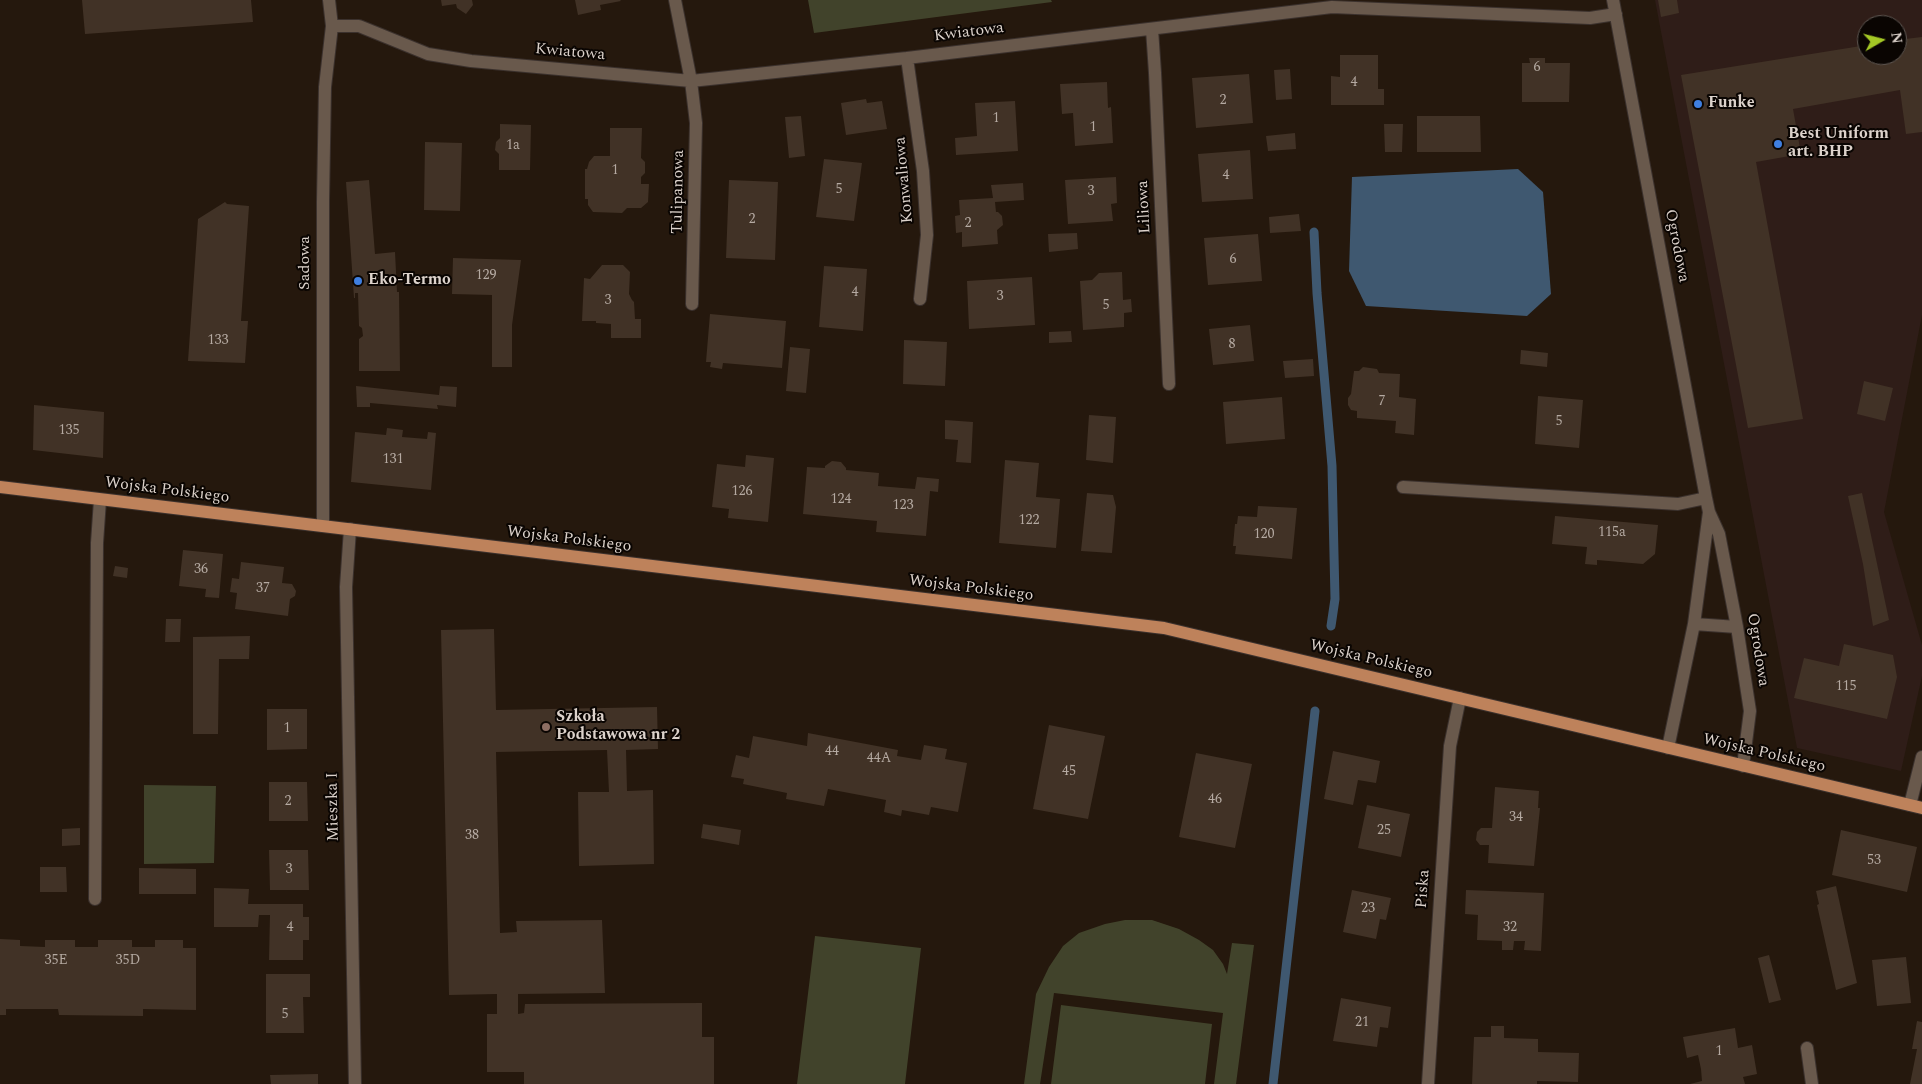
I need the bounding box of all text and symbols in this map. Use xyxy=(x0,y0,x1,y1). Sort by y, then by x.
north arrow xyxy=(1857,15,1907,65)
street label: Kwiatowa xyxy=(933,19,1005,47)
text: N xyxy=(1885,31,1908,45)
street label: Kwiatowa xyxy=(534,40,606,66)
house number: 6 xyxy=(1534,60,1540,76)
house number: 4 xyxy=(1351,75,1357,91)
house number: 2 xyxy=(1220,93,1226,109)
place label: Funke xyxy=(1708,94,1755,114)
marker: Funke xyxy=(1692,98,1704,110)
house number: 1 xyxy=(993,111,999,127)
house number: 1 xyxy=(1090,120,1096,136)
place label: Best Uniform art. BHP xyxy=(1788,125,1889,163)
street label: Konwaliowa xyxy=(892,136,918,224)
house number: 1a xyxy=(506,138,520,154)
marker: Best Uniform art. BHP xyxy=(1772,138,1784,150)
street label: Tulipanowa xyxy=(669,150,689,234)
house number: 1 xyxy=(612,163,618,179)
house number: 4 xyxy=(1223,168,1229,184)
street label: Liliowa xyxy=(1134,180,1156,234)
house number: 5 xyxy=(836,182,842,198)
house number: 3 xyxy=(1088,184,1094,200)
street label: Ogrodowa xyxy=(1660,208,1692,284)
house number: 2 xyxy=(749,212,755,228)
house number: 2 xyxy=(965,216,971,232)
street label: Sadowa xyxy=(296,236,316,290)
house number: 6 xyxy=(1230,252,1236,268)
house number: 129 xyxy=(476,268,496,284)
place label: Eko-Termo xyxy=(368,271,451,291)
marker: Eko-Termo xyxy=(352,275,364,287)
house number: 4 xyxy=(852,285,858,301)
house number: 3 xyxy=(997,289,1003,305)
house number: 3 xyxy=(605,293,611,309)
house number: 5 xyxy=(1103,298,1109,314)
house number: 133 xyxy=(208,333,228,349)
house number: 8 xyxy=(1229,337,1235,353)
house number: 7 xyxy=(1379,394,1385,410)
house number: 5 xyxy=(1556,414,1562,430)
house number: 135 xyxy=(59,423,79,439)
house number: 131 xyxy=(383,452,403,468)
street label: Wojska Polskiego xyxy=(104,474,230,508)
house number: 126 xyxy=(732,484,752,500)
house number: 124 xyxy=(831,492,851,508)
house number: 123 xyxy=(893,498,913,514)
house number: 122 xyxy=(1019,513,1039,529)
street label: Wojska Polskiego xyxy=(506,523,632,557)
house number: 115a xyxy=(1598,525,1626,541)
house number: 120 xyxy=(1254,527,1274,543)
house number: 36 xyxy=(194,562,208,578)
street label: Wojska Polskiego xyxy=(908,572,1034,606)
house number: 37 xyxy=(256,581,270,597)
street label: Ogrodowa xyxy=(1742,612,1772,688)
street label: Wojska Polskiego xyxy=(1308,637,1434,683)
house number: 115 xyxy=(1836,679,1856,695)
place label: Szkoła Podstawowa nr 2 xyxy=(556,708,680,746)
house number: 1 xyxy=(284,721,290,737)
marker: Szkoła Podstawowa nr 2 xyxy=(540,721,552,733)
street label: Wojska Polskiego xyxy=(1701,731,1827,777)
house number: 44 xyxy=(825,744,839,760)
house number: 44A xyxy=(867,751,891,767)
house number: 45 xyxy=(1062,764,1076,780)
street label: Mieszka I xyxy=(324,772,344,842)
house number: 46 xyxy=(1208,792,1222,808)
house number: 2 xyxy=(285,794,291,810)
house number: 34 xyxy=(1509,810,1523,826)
house number: 25 xyxy=(1377,823,1391,839)
house number: 38 xyxy=(465,828,479,844)
house number: 53 xyxy=(1867,853,1881,869)
house number: 3 xyxy=(286,862,292,878)
street label: Piska xyxy=(1413,869,1435,909)
house number: 23 xyxy=(1361,901,1375,917)
house number: 4 xyxy=(287,920,293,936)
house number: 32 xyxy=(1503,920,1517,936)
house number: 35E xyxy=(44,953,68,969)
house number: 35D xyxy=(116,953,140,969)
house number: 5 xyxy=(282,1007,288,1023)
house number: 21 xyxy=(1355,1015,1369,1031)
house number: 1 xyxy=(1716,1044,1722,1060)

